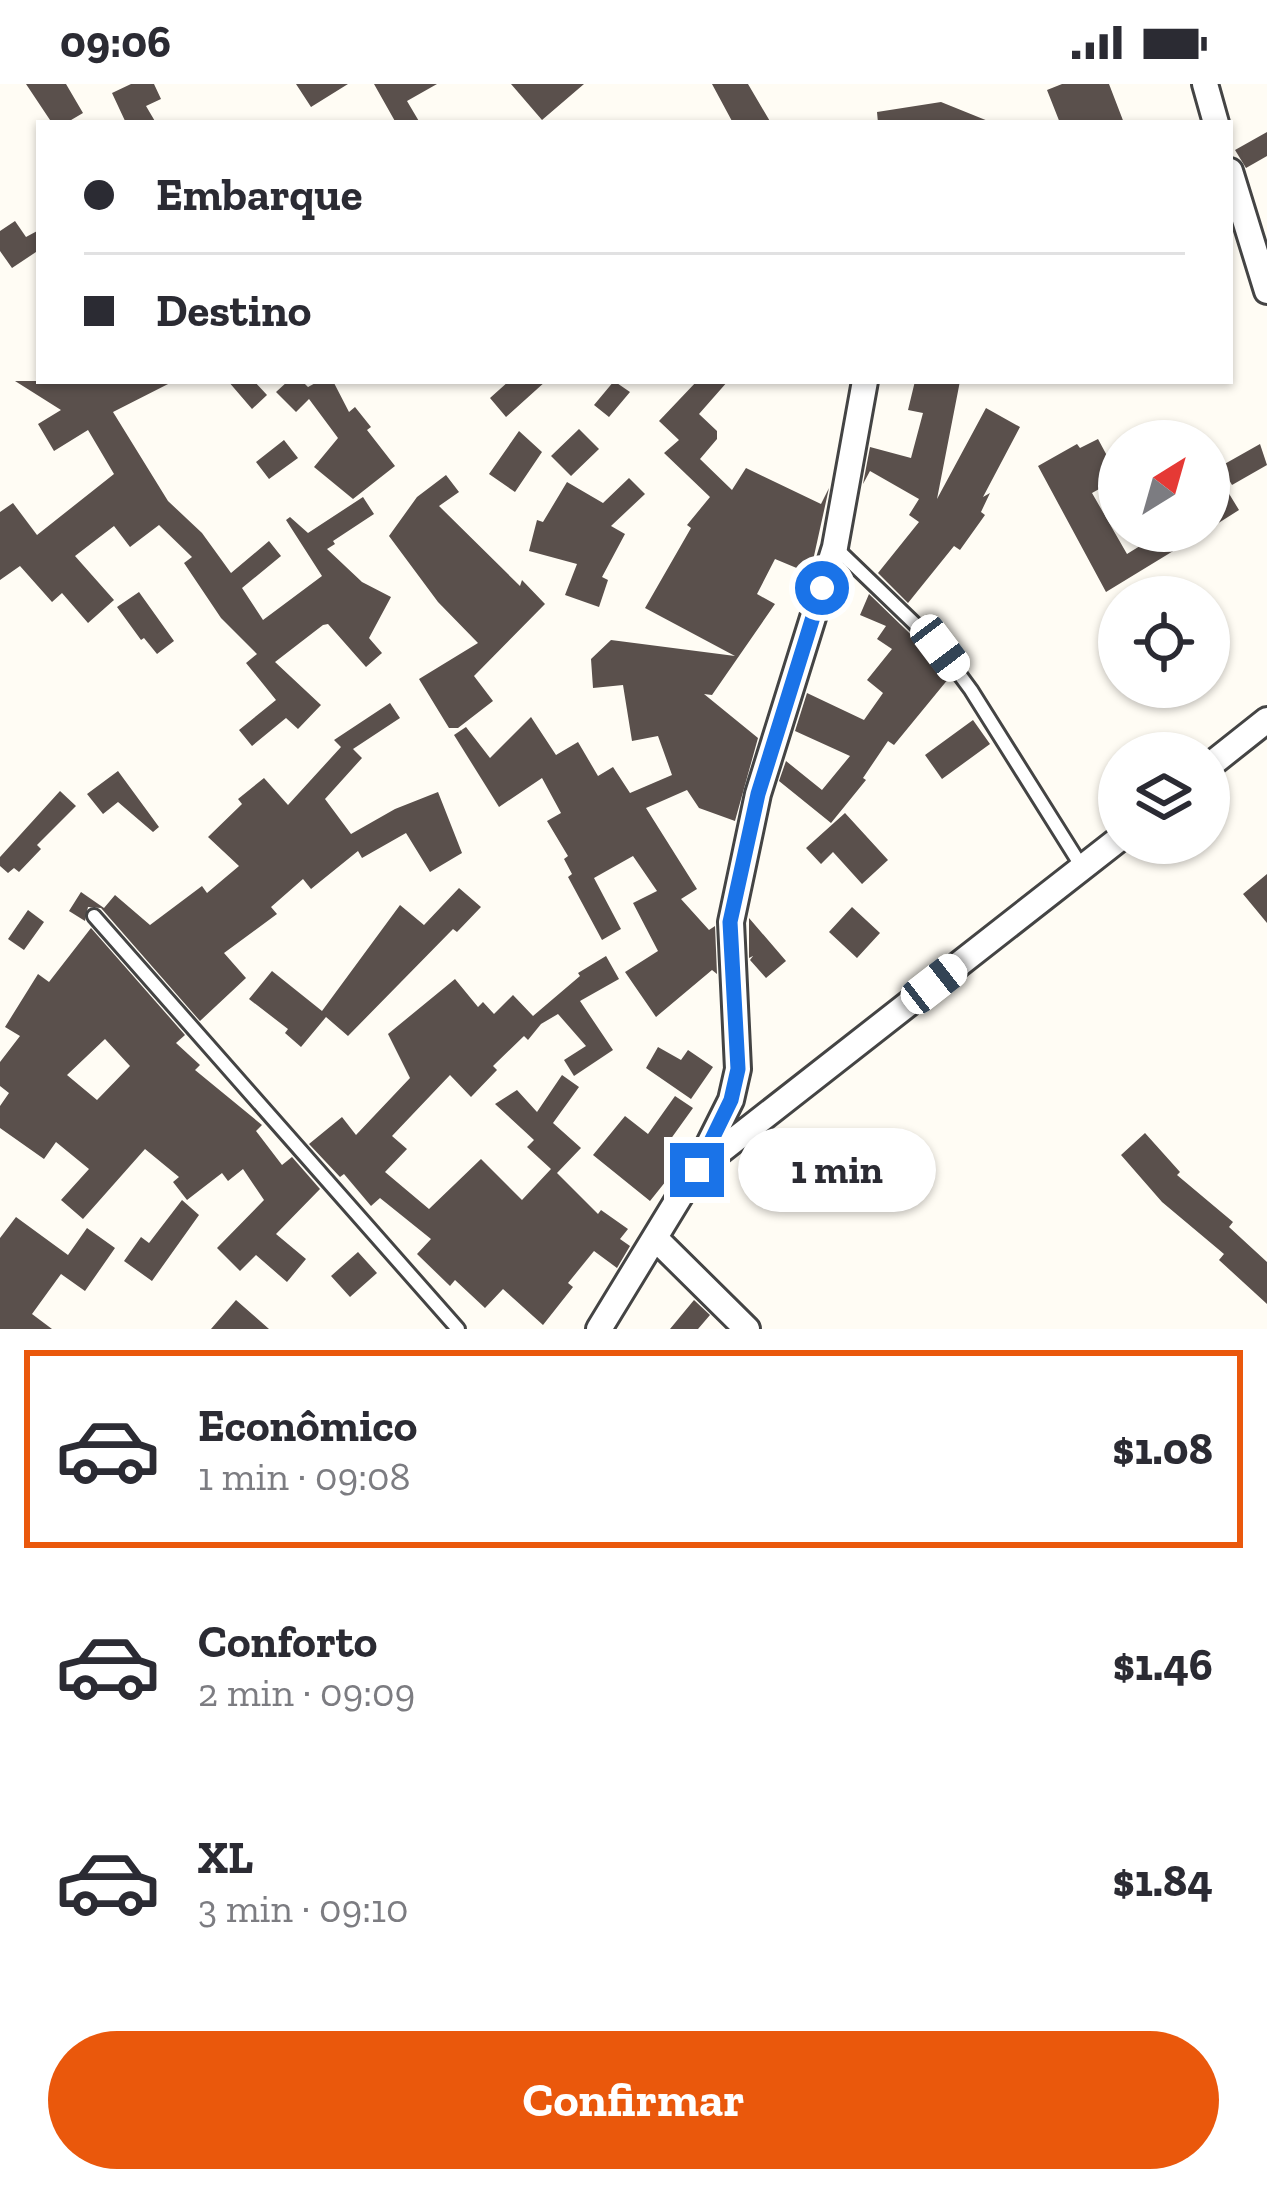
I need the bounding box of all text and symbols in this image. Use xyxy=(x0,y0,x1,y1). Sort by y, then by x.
text: 09:06 xyxy=(60,15,171,69)
text: Embarque xyxy=(156,168,362,222)
text: Destino xyxy=(156,284,311,338)
north arrow xyxy=(1098,420,1230,552)
map controls xyxy=(1098,420,1230,864)
route start xyxy=(795,561,849,615)
button: locate xyxy=(1098,576,1230,708)
car xyxy=(904,608,976,688)
button: layers xyxy=(1098,732,1230,864)
car xyxy=(895,948,973,1020)
callout: 1 min xyxy=(739,1128,937,1212)
route end xyxy=(670,1143,724,1197)
text: 1 min xyxy=(791,1146,883,1193)
icon: car xyxy=(54,1395,162,1503)
text: Econômico xyxy=(198,1399,417,1453)
text: $1.08 xyxy=(1112,1422,1213,1476)
text: 1 min · 09:08 xyxy=(198,1453,410,1500)
icon: car xyxy=(54,1611,162,1719)
text: Conforto xyxy=(198,1615,377,1669)
text: $1.46 xyxy=(1113,1638,1213,1692)
text: 2 min · 09:09 xyxy=(198,1669,415,1716)
icon: car xyxy=(54,1827,162,1935)
text: XL xyxy=(198,1831,253,1885)
text: $1.84 xyxy=(1113,1854,1213,1908)
text: 3 min · 09:10 xyxy=(198,1885,408,1932)
button: Confirmar xyxy=(48,2031,1219,2169)

